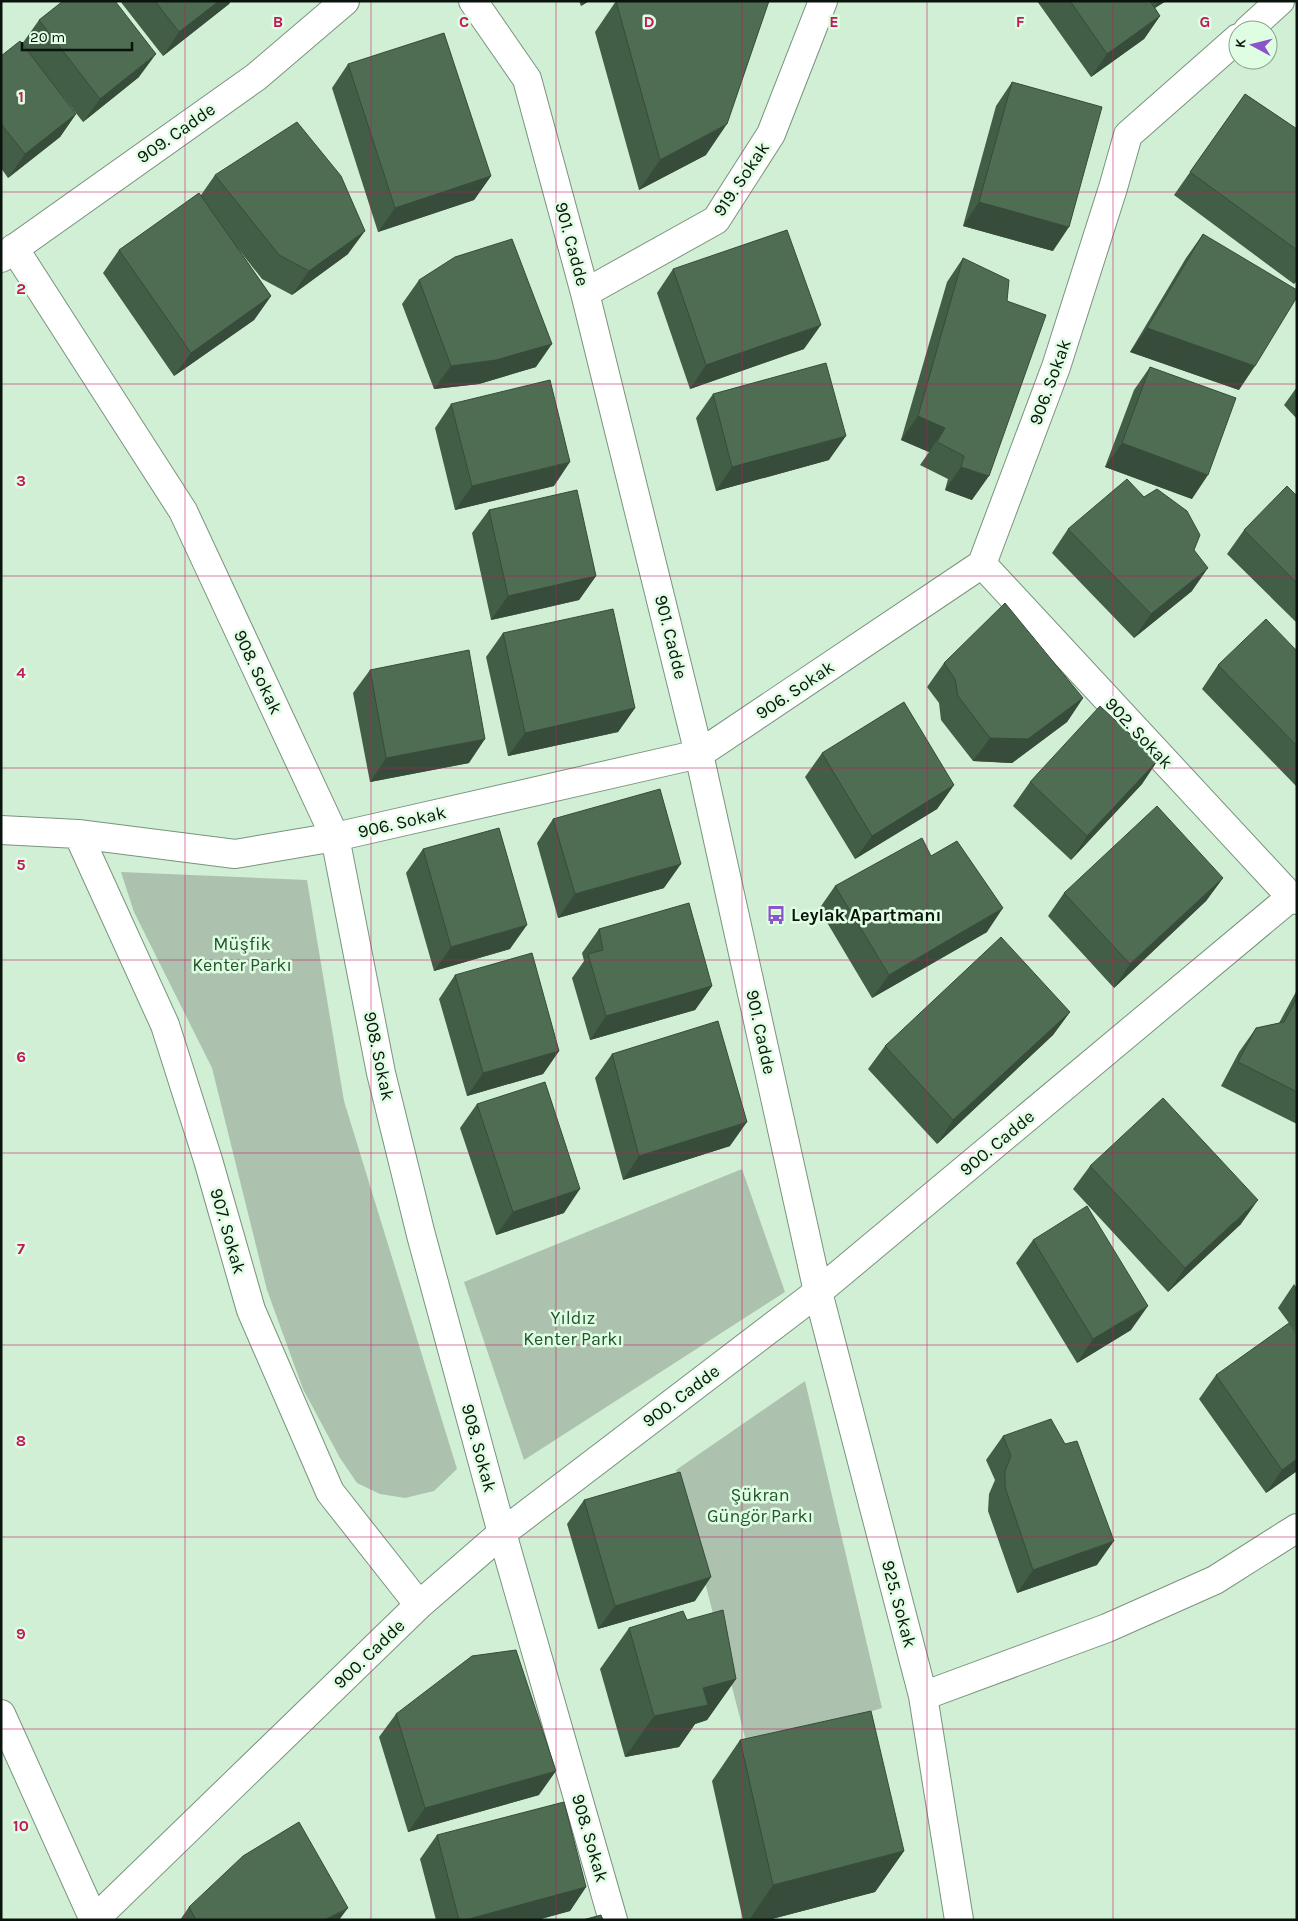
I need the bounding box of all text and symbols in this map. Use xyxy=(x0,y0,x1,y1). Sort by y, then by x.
text: B xyxy=(273,12,283,31)
text: C xyxy=(459,12,469,31)
text: D xyxy=(644,12,655,31)
text: E xyxy=(829,12,839,31)
text: F xyxy=(1016,12,1025,31)
text: G xyxy=(1200,12,1210,31)
scale bar xyxy=(22,20,132,52)
north arrow xyxy=(1228,20,1278,70)
text: 20 m xyxy=(30,28,65,46)
text: K xyxy=(1232,37,1250,49)
text: 1 xyxy=(18,87,24,106)
street label: 909. Cadde xyxy=(133,98,219,168)
street label: 919. Sokak xyxy=(708,138,774,220)
street label: 901. Cadde xyxy=(550,200,594,288)
text: 2 xyxy=(16,279,26,298)
street label: 906. Sokak xyxy=(1024,336,1076,428)
text: 3 xyxy=(16,471,26,490)
street label: 901. Cadde xyxy=(650,593,692,681)
street label: 908. Sokak xyxy=(229,626,287,718)
street label: 906. Sokak xyxy=(752,656,838,724)
text: 4 xyxy=(16,663,26,682)
street label: 902. Sokak xyxy=(1100,693,1178,773)
street label: 906. Sokak xyxy=(356,801,448,843)
text: 5 xyxy=(16,855,26,874)
bus stop icon: Leylak Apartmanı xyxy=(765,904,787,926)
place label: Leylak Apartmanı xyxy=(791,904,941,926)
park label: Müşfik Kenter Parkı xyxy=(192,933,292,976)
street label: 901. Cadde xyxy=(741,988,781,1076)
street label: 908. Sokak xyxy=(359,1009,399,1103)
text: 6 xyxy=(16,1047,26,1066)
street label: 900. Cadde xyxy=(955,1105,1039,1181)
street label: 907. Sokak xyxy=(205,1186,251,1276)
text: 7 xyxy=(17,1239,25,1258)
park label: Yıldız Kenter Parkı xyxy=(523,1307,623,1350)
street label: 900. Cadde xyxy=(638,1360,724,1432)
street label: 908. Sokak xyxy=(457,1401,501,1495)
text: 8 xyxy=(16,1431,26,1450)
park label: Şükran Güngör Parkı xyxy=(707,1484,813,1527)
street label: 925. Sokak xyxy=(877,1558,921,1650)
street label: 900. Cadde xyxy=(329,1615,409,1693)
text: 9 xyxy=(16,1624,26,1643)
street label: 908. Sokak xyxy=(567,1791,613,1885)
text: 10 xyxy=(13,1816,29,1835)

